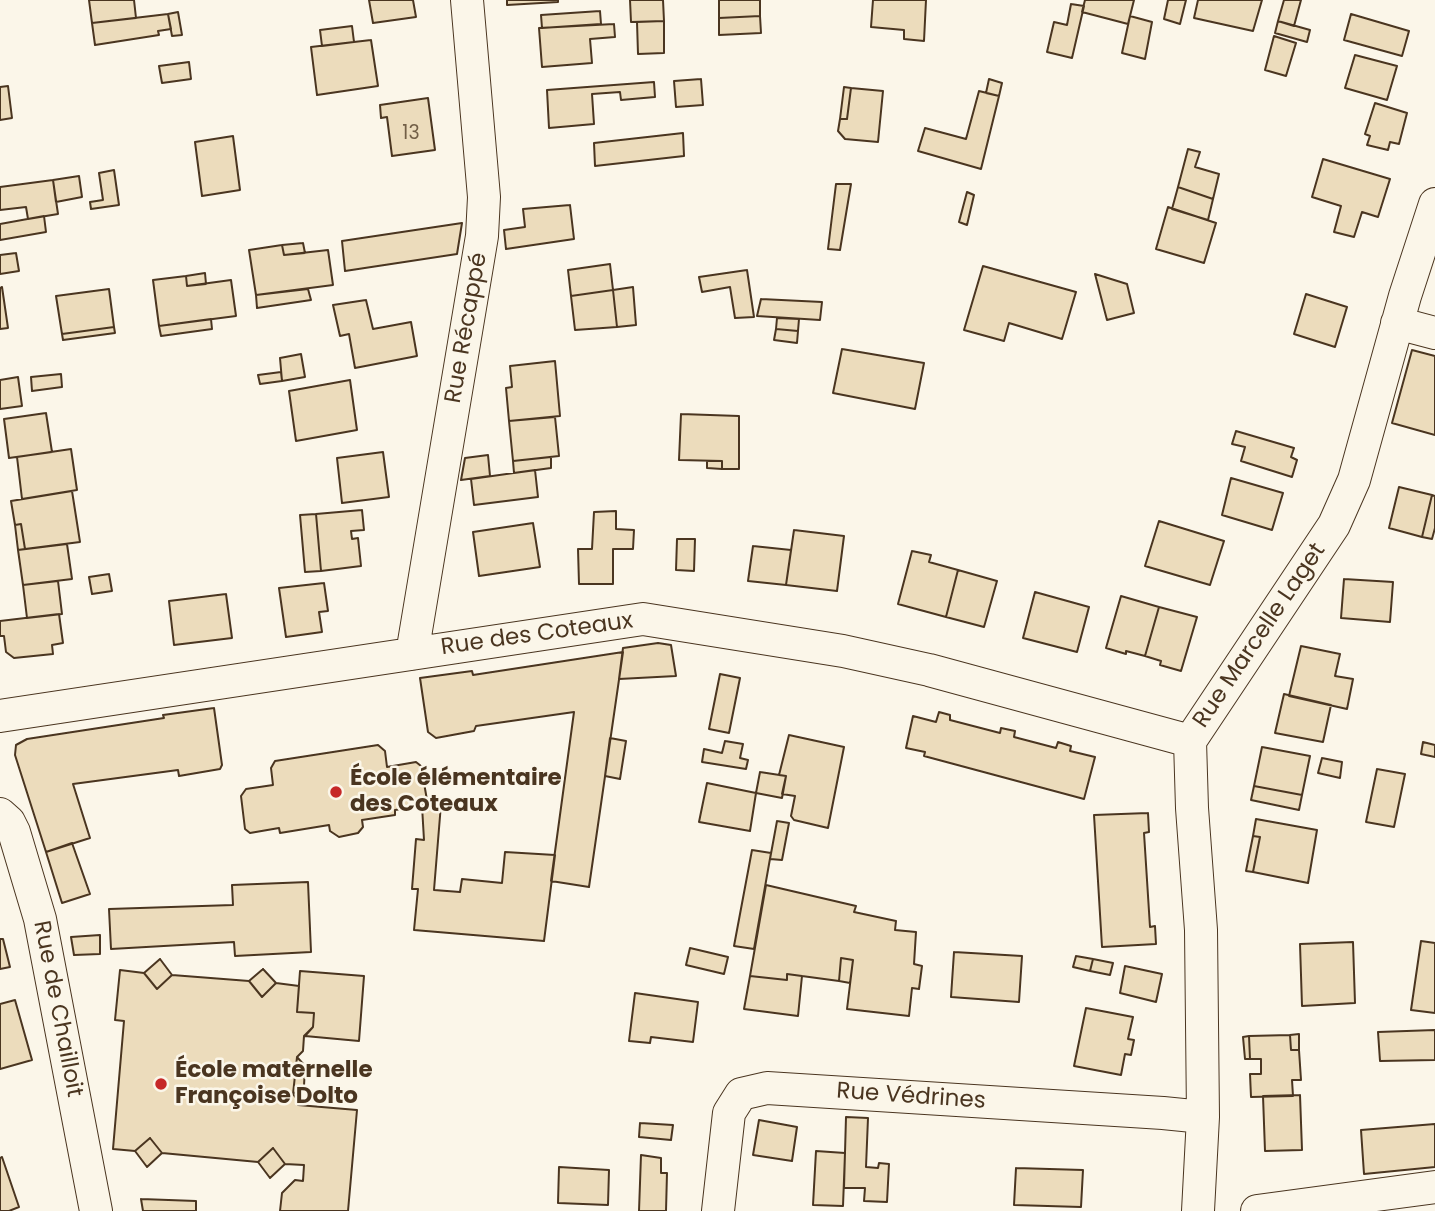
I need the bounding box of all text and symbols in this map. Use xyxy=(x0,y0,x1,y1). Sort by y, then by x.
house number: 13 xyxy=(402,123,420,145)
street label: Rue Récappé xyxy=(440,251,494,405)
street label: Rue Marcelle Laget xyxy=(1188,538,1332,734)
street label: Rue des Coteaux xyxy=(439,608,635,662)
place label: École élémentaire des Coteaux xyxy=(350,765,562,819)
marker: École élémentaire des Coteaux xyxy=(328,784,344,800)
street label: Rue de Chailloit xyxy=(26,919,88,1099)
place label: École maternelle Françoise Dolto xyxy=(175,1057,373,1111)
marker: École maternelle Françoise Dolto xyxy=(153,1076,169,1092)
street label: Rue Védrines xyxy=(835,1078,987,1116)

